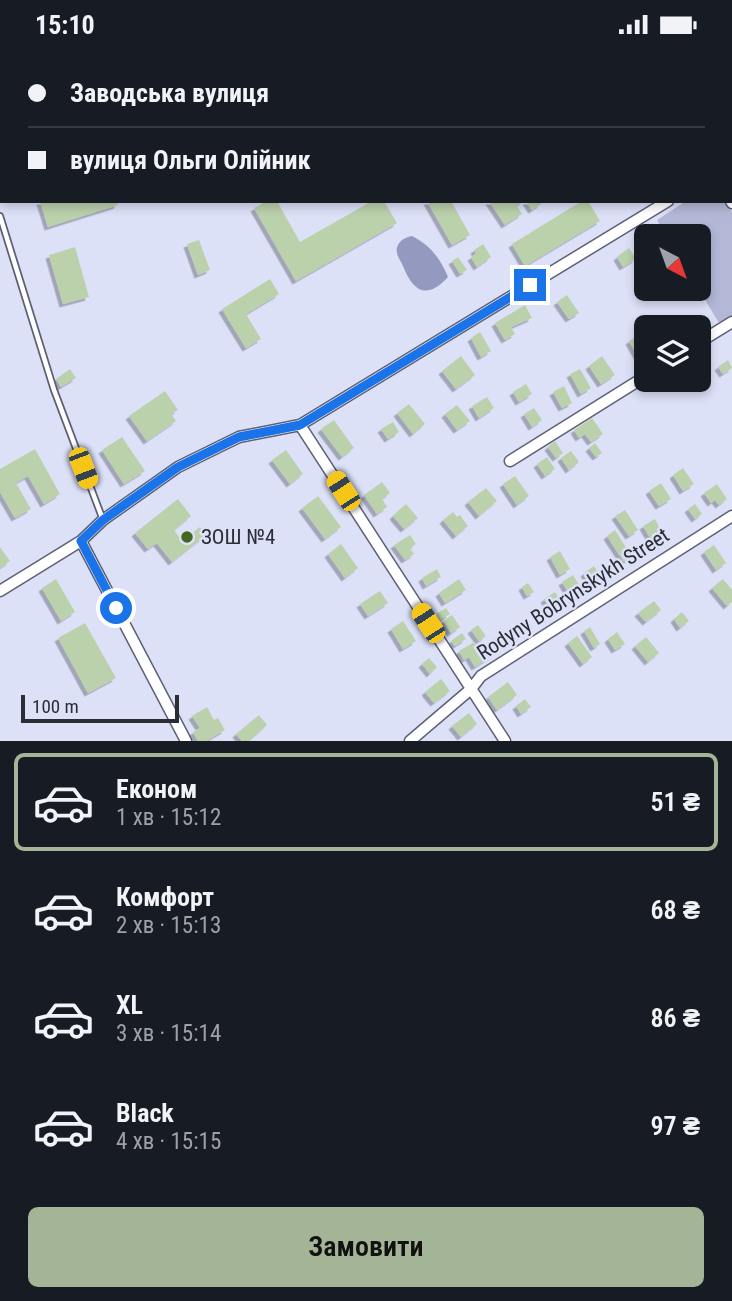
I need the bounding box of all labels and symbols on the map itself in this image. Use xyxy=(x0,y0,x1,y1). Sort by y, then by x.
north arrow xyxy=(634,224,710,301)
route end xyxy=(514,269,546,301)
car xyxy=(66,445,101,491)
car xyxy=(323,468,364,514)
street label: Rodyny Bobrynskykh Street xyxy=(473,523,673,665)
place label: ЗОШ №4 xyxy=(201,525,275,549)
marker: ЗОШ №4 xyxy=(179,529,195,545)
route start xyxy=(100,592,132,624)
car xyxy=(408,600,449,646)
scale bar xyxy=(21,692,178,724)

